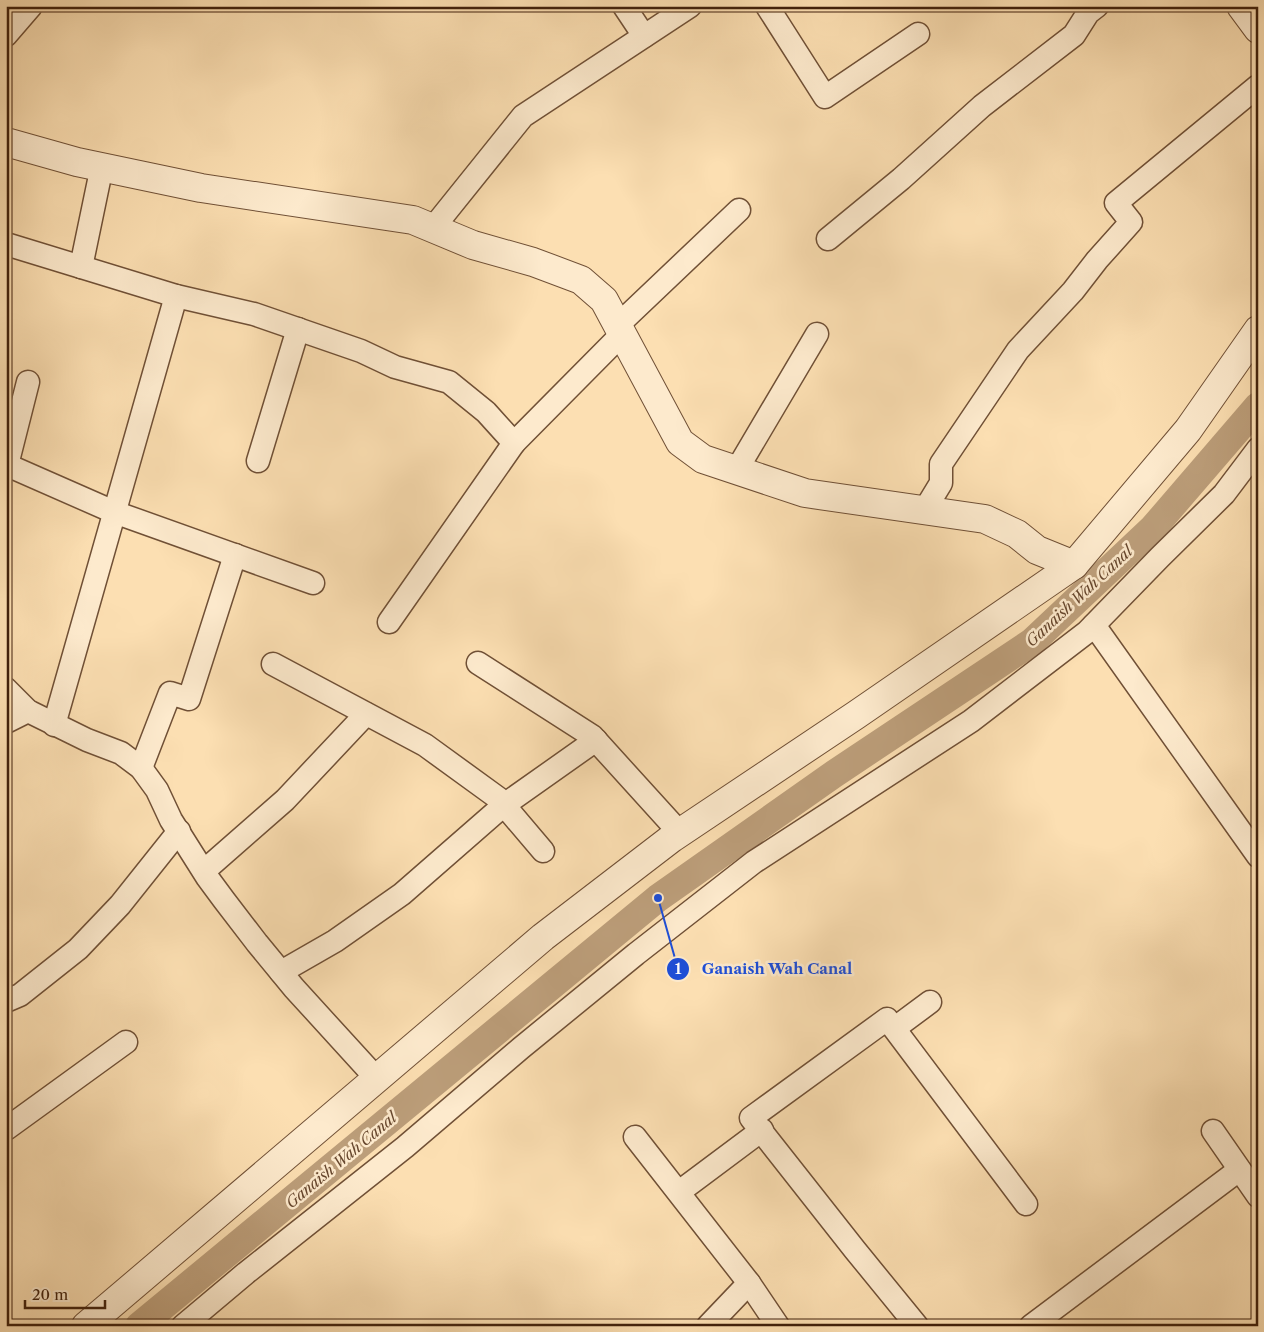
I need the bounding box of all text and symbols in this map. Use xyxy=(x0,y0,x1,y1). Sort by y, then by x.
water label: Ganaish Wah Canal xyxy=(1022,540,1138,650)
callout: Ganaish Wah Canal xyxy=(666,954,862,984)
text: 1 xyxy=(675,959,682,978)
text: Ganaish Wah Canal xyxy=(702,959,852,978)
water label: Ganaish Wah Canal xyxy=(282,1107,402,1212)
scale bar xyxy=(25,1277,105,1309)
text: 20 m xyxy=(32,1285,68,1304)

